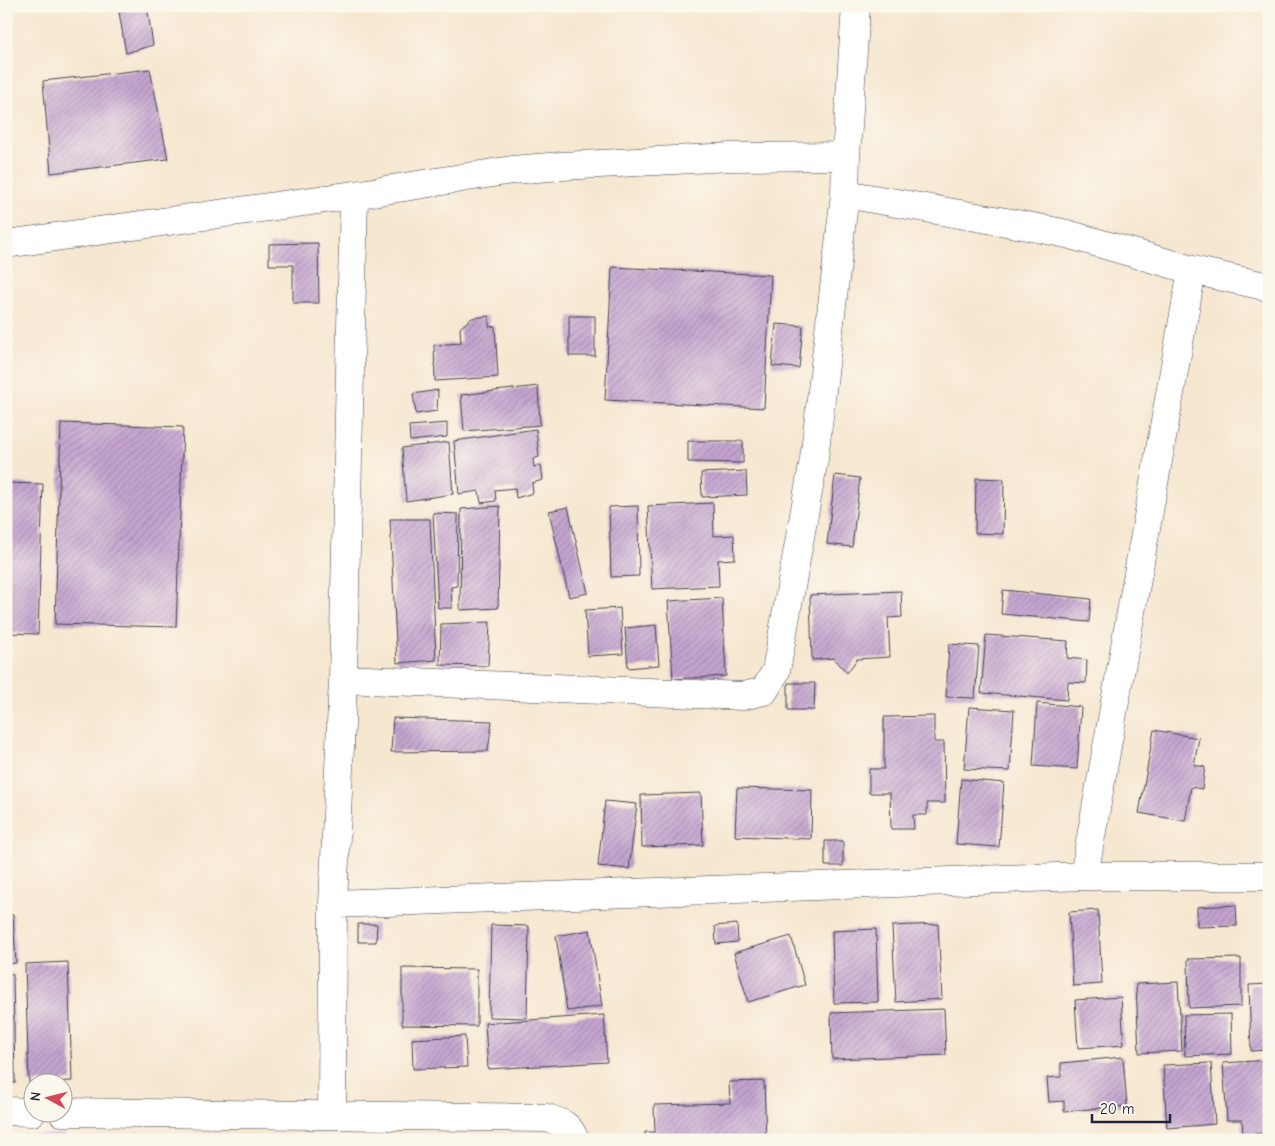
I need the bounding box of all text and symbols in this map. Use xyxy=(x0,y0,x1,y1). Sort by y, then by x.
north arrow xyxy=(22,1074,72,1124)
text: N xyxy=(27,1091,45,1102)
scale bar xyxy=(1092,1091,1170,1123)
text: 20 m xyxy=(1100,1100,1134,1118)

